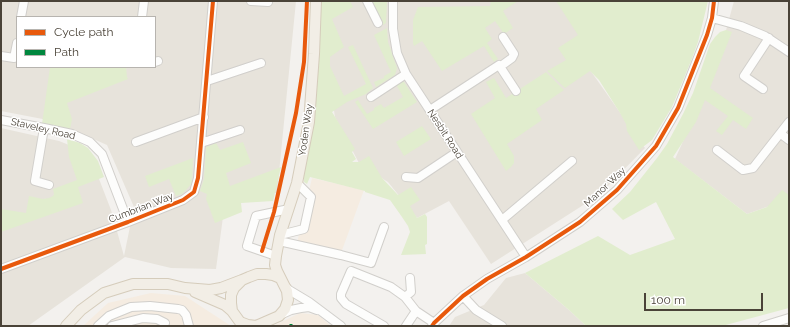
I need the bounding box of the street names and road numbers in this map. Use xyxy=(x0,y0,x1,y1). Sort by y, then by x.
street label: Yoden Way xyxy=(296,103,316,157)
street label: Nesbit Road xyxy=(425,107,465,161)
street label: Staveley Road xyxy=(9,116,77,142)
street label: Manor Way xyxy=(582,165,628,209)
street label: Cumbrian Way xyxy=(107,190,175,226)

